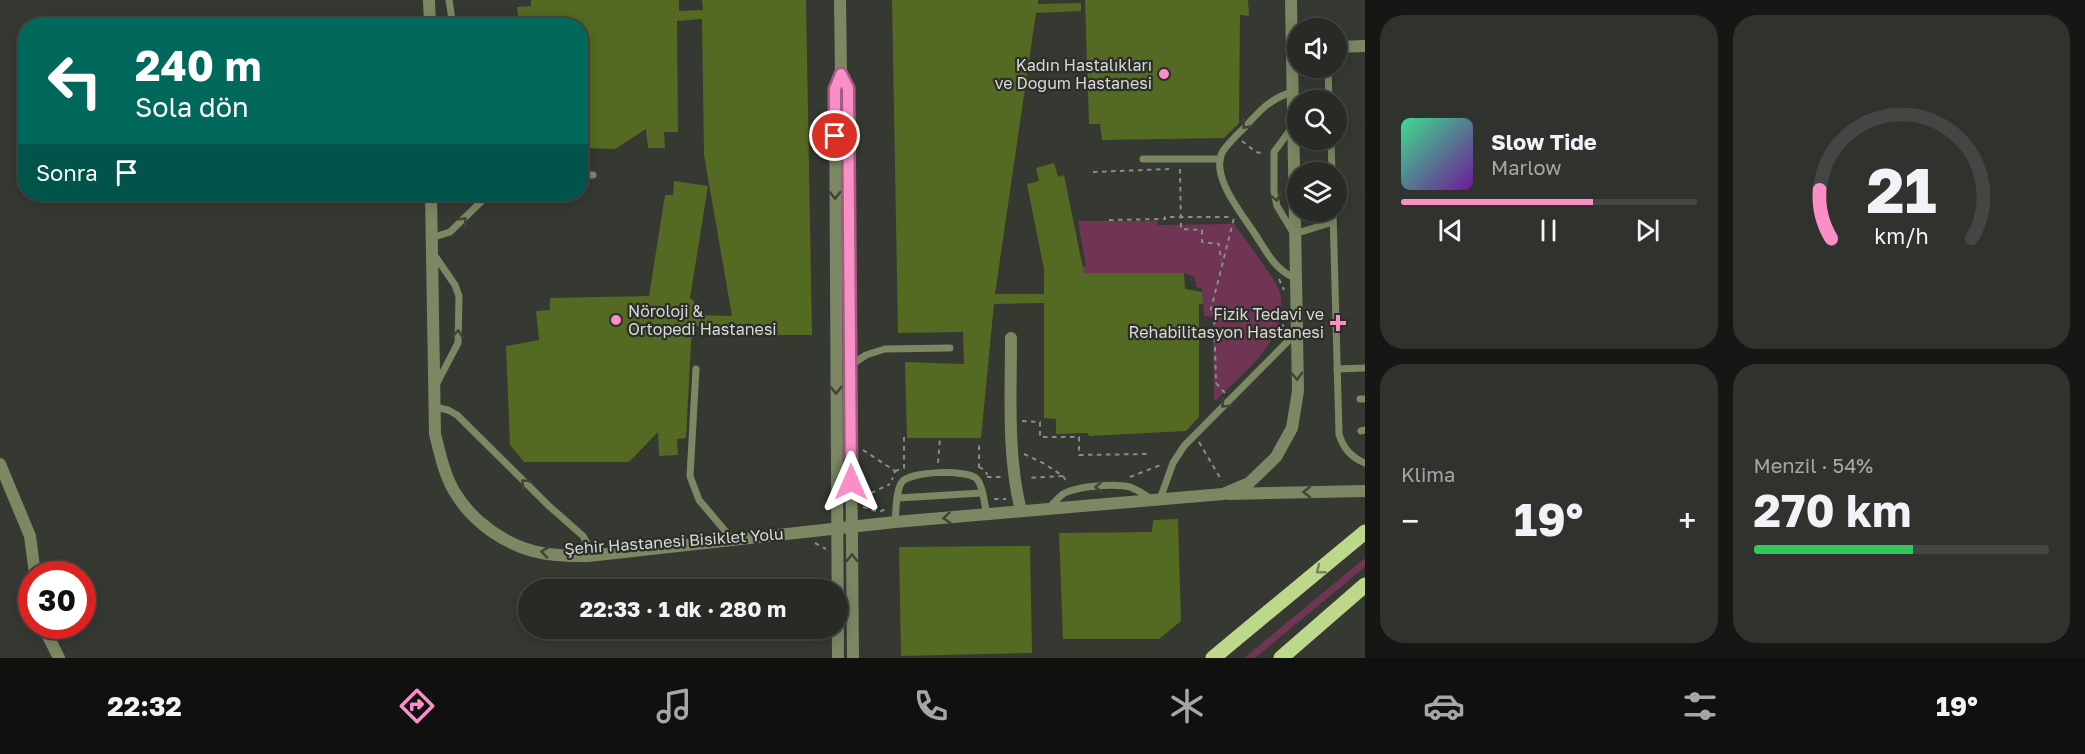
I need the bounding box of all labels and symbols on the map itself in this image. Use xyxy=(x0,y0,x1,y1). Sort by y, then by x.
place label: Kadın Hastalıkları ve Doğum Hastanesi xyxy=(995,55,1152,93)
marker: Kadın Hastalıkları ve Doğum Hastanesi xyxy=(1157,67,1171,81)
pin xyxy=(809,110,860,161)
one-way arrow xyxy=(1242,118,1253,129)
one-way arrow xyxy=(829,190,841,199)
one-way arrow xyxy=(1269,192,1282,202)
one-way arrow xyxy=(456,217,467,227)
place label: Nöroloji & Ortopedi Hastanesi xyxy=(628,301,777,339)
place label: Fizik Tedavi ve Rehabilitasyon Hastanesi xyxy=(1129,304,1324,342)
marker: Nöroloji & Ortopedi Hastanesi xyxy=(609,313,623,327)
marker: Fizik Tedavi ve Rehabilitasyon Hastanesi xyxy=(1329,314,1347,332)
one-way arrow xyxy=(451,329,464,339)
one-way arrow xyxy=(1291,371,1304,380)
one-way arrow xyxy=(830,385,842,394)
one-way arrow xyxy=(1221,396,1232,407)
position arrow xyxy=(819,450,883,514)
one-way arrow xyxy=(521,479,532,490)
one-way arrow xyxy=(1094,480,1103,493)
one-way arrow xyxy=(1302,486,1311,498)
one-way arrow xyxy=(943,511,952,524)
street label: Şehir Hastanesi Bisiklet Yolu xyxy=(564,523,784,559)
one-way arrow xyxy=(540,547,549,559)
one-way arrow xyxy=(846,553,858,562)
speed limit sign: 30 xyxy=(18,561,96,639)
one-way arrow xyxy=(1316,562,1327,573)

